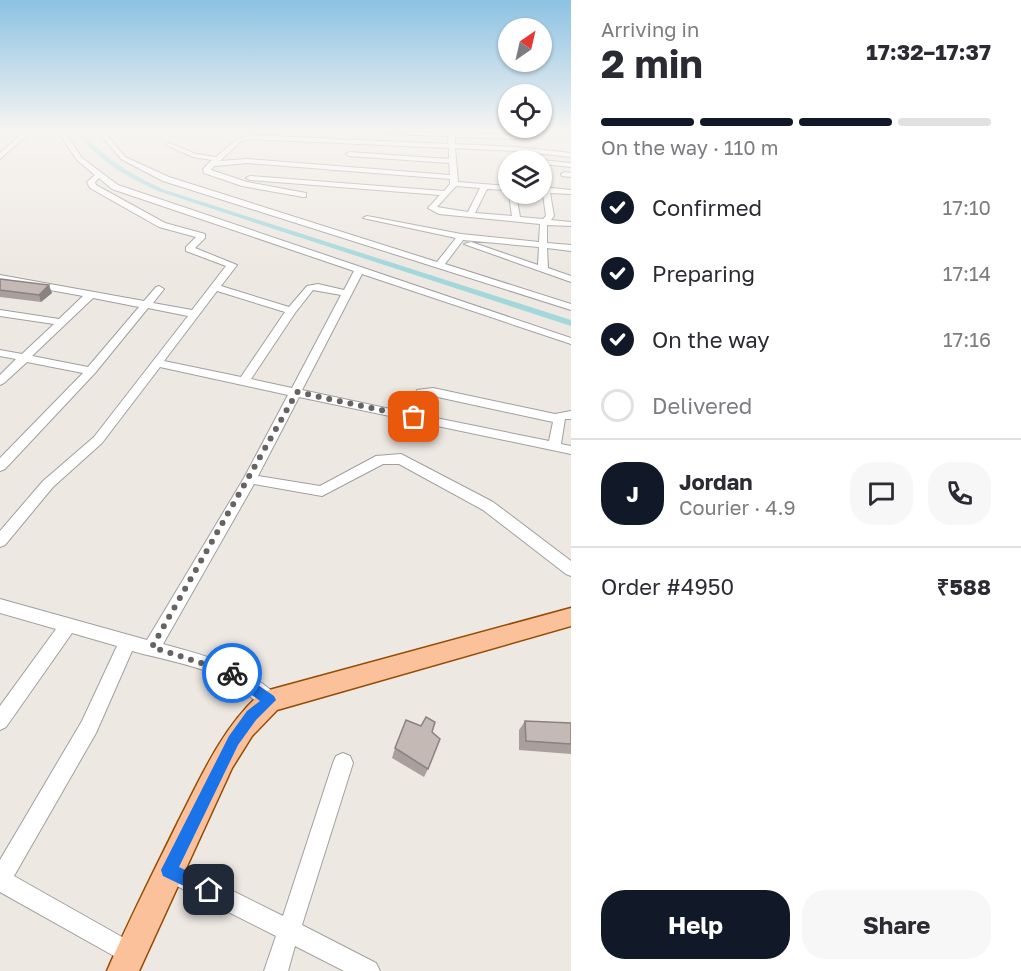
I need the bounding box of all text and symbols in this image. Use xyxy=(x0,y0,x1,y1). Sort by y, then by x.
text: Arriving in xyxy=(601,17,699,41)
north arrow xyxy=(498,18,552,72)
map controls xyxy=(498,18,552,204)
text: 17:32–17:37 xyxy=(866,38,991,65)
text: 2 min xyxy=(601,40,703,87)
button: locate xyxy=(498,84,552,138)
text: On the way · 110 m xyxy=(601,135,778,159)
button: layers xyxy=(498,150,552,204)
icon: check xyxy=(601,191,634,224)
text: Confirmed xyxy=(652,194,762,221)
text: 17:10 xyxy=(943,195,991,219)
icon: check xyxy=(601,257,634,290)
text: Preparing xyxy=(652,260,755,287)
text: 17:14 xyxy=(943,261,991,285)
icon: check xyxy=(601,323,634,356)
text: On the way xyxy=(652,326,770,353)
text: 17:16 xyxy=(943,327,991,351)
pin xyxy=(388,391,439,442)
text: Delivered xyxy=(652,392,752,419)
icon: bag xyxy=(397,400,430,433)
button: chat xyxy=(850,462,913,525)
button: phone xyxy=(928,462,991,525)
text: Jordan xyxy=(679,468,753,495)
text: J xyxy=(626,480,639,507)
text: Courier · 4.9 xyxy=(679,495,796,519)
text: Order #4950 xyxy=(601,573,734,600)
text: ₹588 xyxy=(937,573,991,600)
courier xyxy=(202,643,262,703)
icon: bike xyxy=(216,657,249,690)
pin xyxy=(183,864,234,915)
icon: home xyxy=(192,873,225,906)
button: Help xyxy=(601,890,790,959)
button: Share xyxy=(802,890,991,959)

